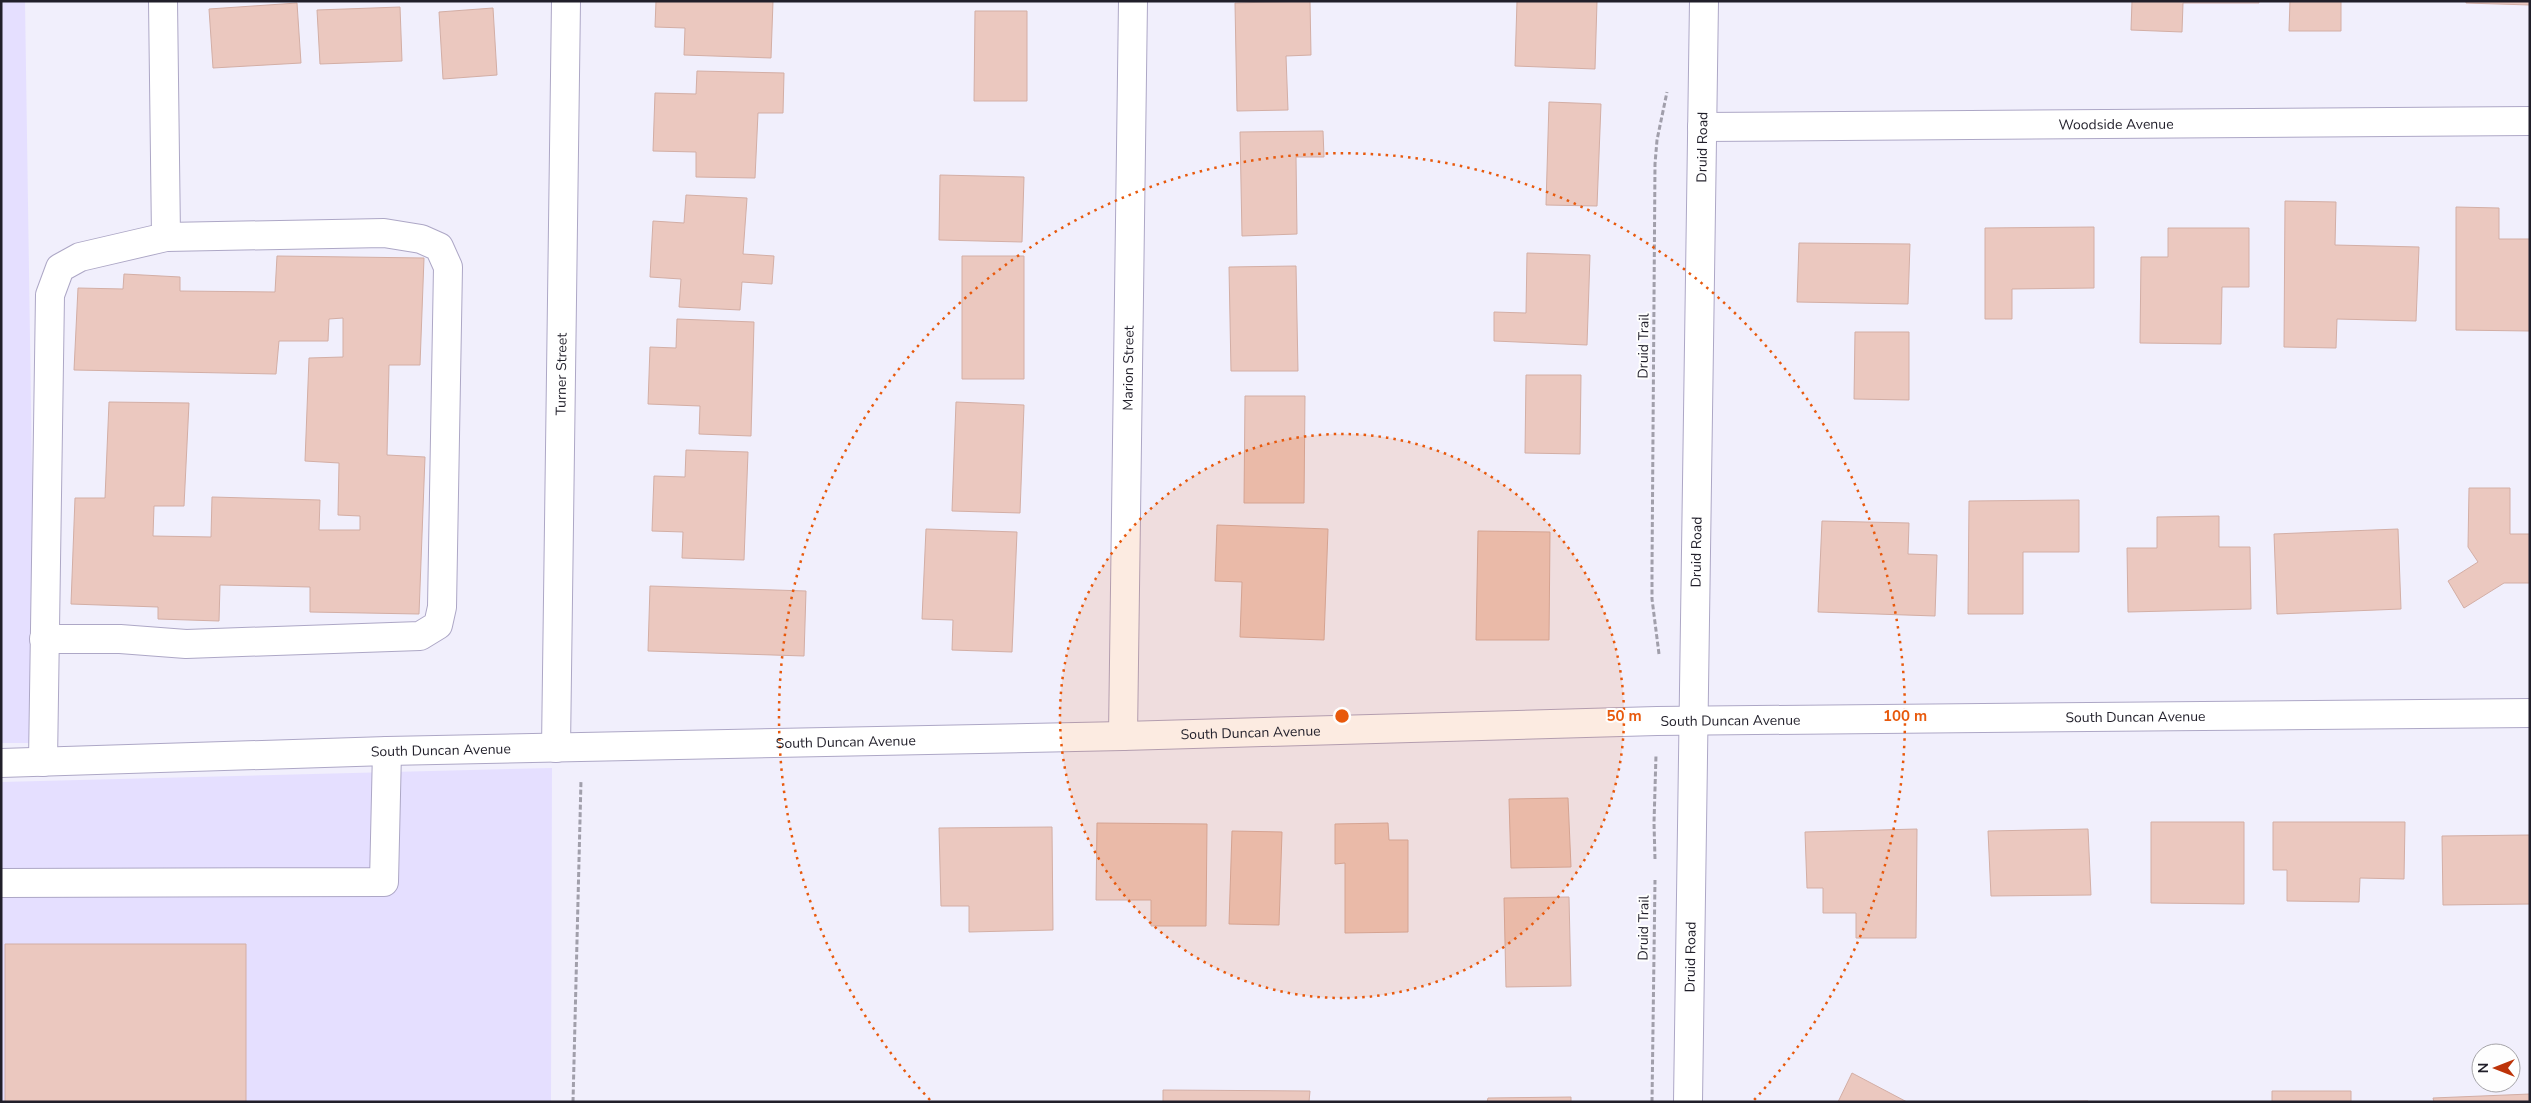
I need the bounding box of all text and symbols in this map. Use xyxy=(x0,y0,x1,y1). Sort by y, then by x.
street label: Druid Road xyxy=(1692,112,1712,183)
street label: Woodside Avenue xyxy=(2058,115,2174,134)
street label: Druid Trail xyxy=(1633,312,1654,379)
street label: Marion Street xyxy=(1118,325,1139,411)
street label: Turner Street xyxy=(551,333,572,415)
street label: Druid Road xyxy=(1686,516,1707,588)
text: 50 m xyxy=(1606,706,1642,726)
text: 100 m xyxy=(1883,706,1927,726)
centre of rings xyxy=(1333,707,1351,725)
street label: South Duncan Avenue xyxy=(2065,707,2206,727)
street label: South Duncan Avenue xyxy=(1660,711,1801,731)
street label: South Duncan Avenue xyxy=(1180,721,1321,744)
street label: South Duncan Avenue xyxy=(776,731,916,753)
street label: South Duncan Avenue xyxy=(371,739,511,761)
street label: Druid Trail xyxy=(1633,894,1654,961)
street label: Druid Road xyxy=(1681,921,1701,993)
north arrow xyxy=(2471,1043,2521,1093)
text: N xyxy=(2474,1063,2493,1073)

